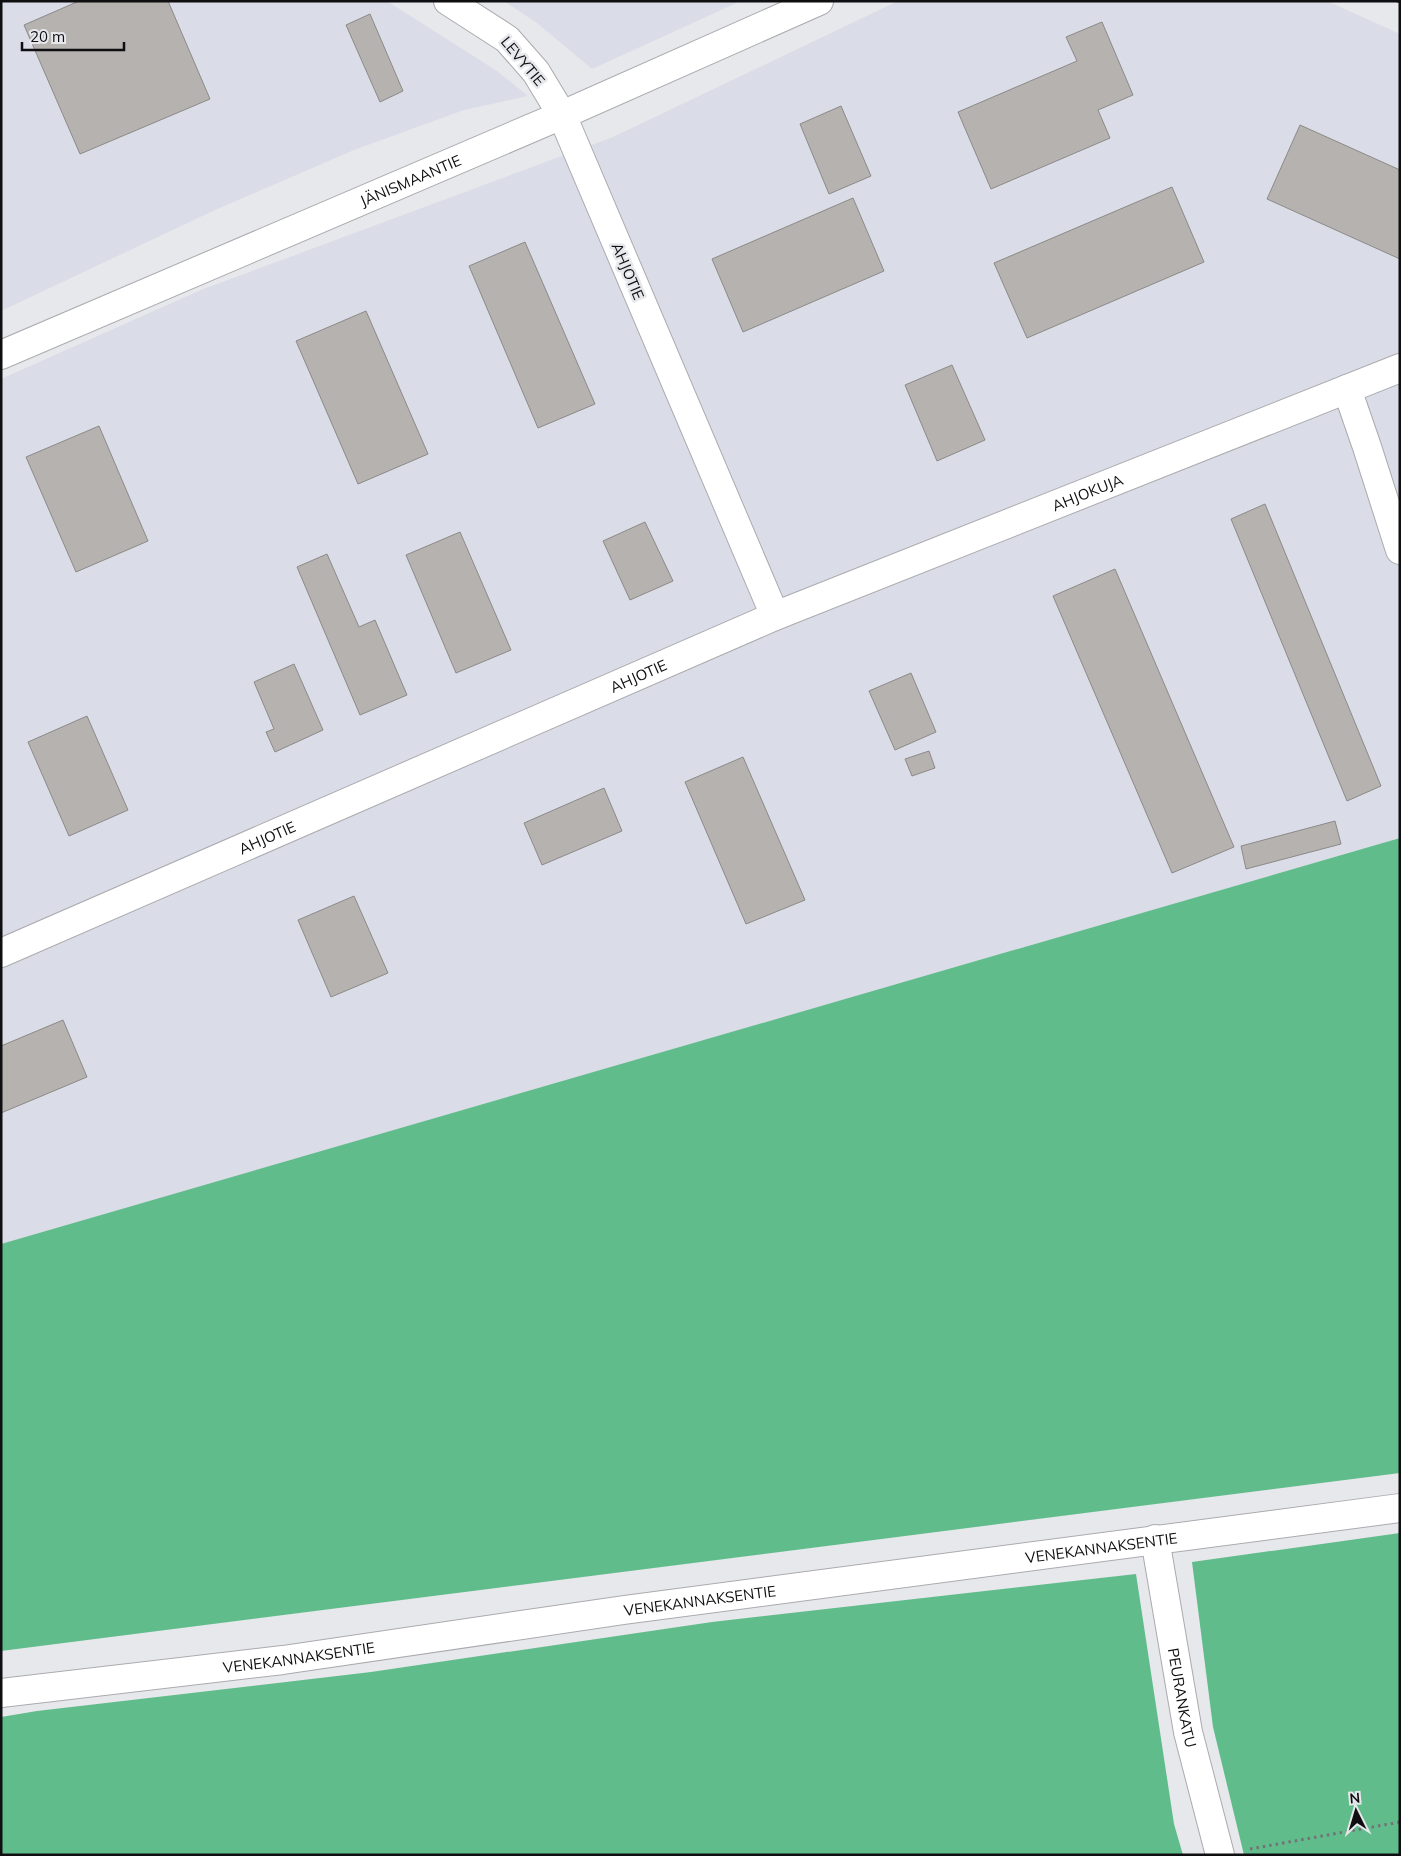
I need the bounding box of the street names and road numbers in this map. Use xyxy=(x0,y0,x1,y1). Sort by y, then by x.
street label: LEVYTIE xyxy=(497,32,549,90)
street label: JÄNISMAANTIE xyxy=(357,150,464,210)
street label: AHJOTIE xyxy=(608,240,649,303)
street label: AHJOKUJA xyxy=(1049,469,1126,515)
street label: AHJOTIE xyxy=(607,655,670,696)
street label: AHJOTIE xyxy=(236,816,298,858)
street label: VENEKANNAKSENTIE xyxy=(1024,1528,1179,1567)
street label: VENEKANNAKSENTIE xyxy=(623,1581,777,1619)
street label: VENEKANNAKSENTIE xyxy=(222,1637,376,1676)
street label: PEURANKATU xyxy=(1164,1646,1201,1750)

